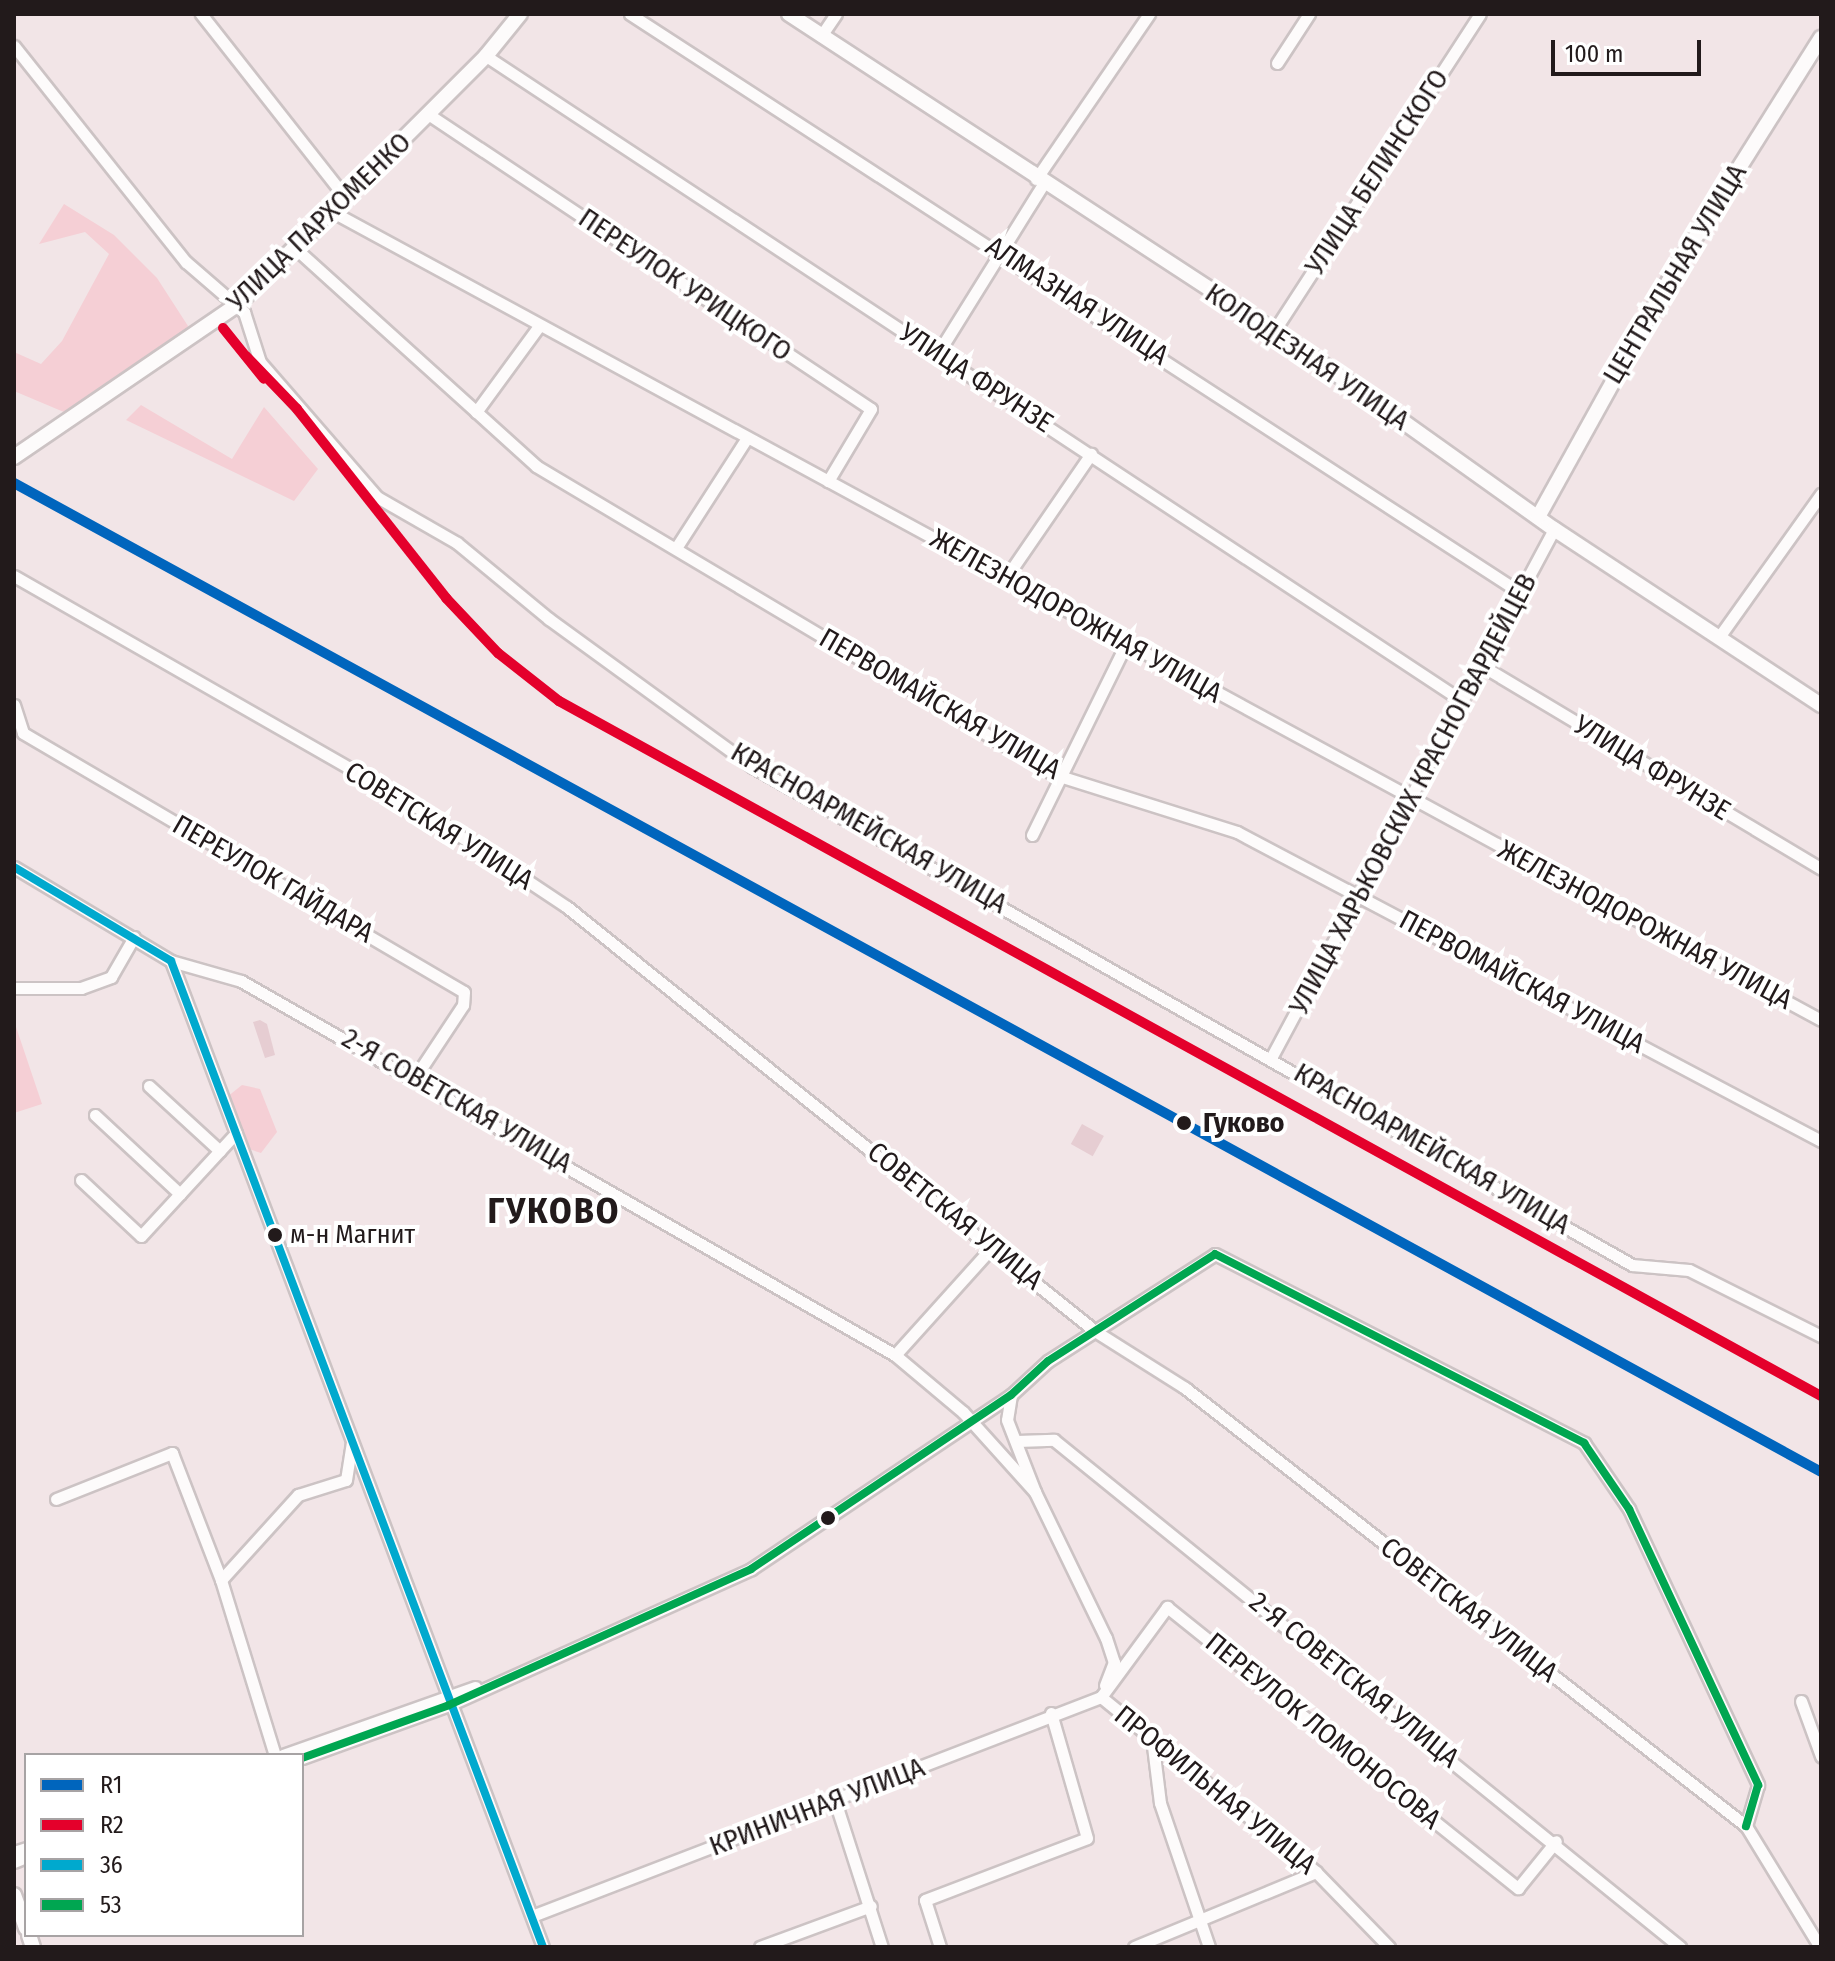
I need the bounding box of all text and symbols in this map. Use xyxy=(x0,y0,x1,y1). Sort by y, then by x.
scale bar xyxy=(1555,24,1705,74)
text: 100 m xyxy=(1565,40,1623,68)
street label: УЛИЦА БЕЛИНСКОГО xyxy=(1298,63,1456,281)
street label: УЛИЦА ПАРХОМЕНКО xyxy=(220,126,418,318)
street label: ЦЕНТРАЛЬНАЯ УЛИЦА xyxy=(1596,158,1754,390)
street label: ПЕРЕУЛОК УРИЦКОГО xyxy=(572,201,798,369)
street label: АЛМАЗНАЯ УЛИЦА xyxy=(979,229,1175,373)
street label: КОЛОДЕЗНАЯ УЛИЦА xyxy=(1199,276,1415,438)
street label: УЛИЦА ФРУНЗЕ xyxy=(893,316,1059,440)
street label: ЖЕЛЕЗНОДОРОЖНАЯ УЛИЦА xyxy=(924,522,1228,710)
street label: УЛИЦА ХАРЬКОВСКИХ КРАСНОГВАРДЕЙЦЕВ xyxy=(1282,568,1544,1020)
street label: ПЕРВОМАЙСКАЯ УЛИЦА xyxy=(813,621,1067,787)
street label: УЛИЦА ФРУНЗЕ xyxy=(1568,708,1736,828)
street label: КРАСНОАРМЕЙСКАЯ УЛИЦА xyxy=(725,735,1013,921)
street label: СОВЕТСКАЯ УЛИЦА xyxy=(339,755,539,897)
street label: ПЕРЕУЛОК ГАЙДАРА xyxy=(167,808,379,950)
street label: ЖЕЛЕЗНОДОРОЖНАЯ УЛИЦА xyxy=(1492,833,1798,1017)
street label: ПЕРВОМАЙСКАЯ УЛИЦА xyxy=(1394,903,1650,1061)
street label: 2-Я СОВЕТСКАЯ УЛИЦА xyxy=(336,1021,578,1181)
street label: КРАСНОАРМЕЙСКАЯ УЛИЦА xyxy=(1288,1056,1576,1242)
place label: Гуково xyxy=(1203,1106,1285,1140)
marker: Гуково xyxy=(1172,1111,1196,1135)
street label: СОВЕТСКАЯ УЛИЦА xyxy=(861,1135,1049,1297)
district label: ГУКОВО xyxy=(488,1190,620,1234)
place label: м-н Магнит xyxy=(290,1219,415,1251)
marker: м-н Магнит xyxy=(267,1227,283,1243)
unlabelled marker xyxy=(820,1510,836,1526)
street label: СОВЕТСКАЯ УЛИЦА xyxy=(1374,1530,1564,1690)
street label: 2-Я СОВЕТСКАЯ УЛИЦА xyxy=(1242,1585,1466,1775)
street label: ПЕРЕУЛОК ЛОМОНОСОВА xyxy=(1199,1626,1447,1836)
street label: ПРОФИЛЬНАЯ УЛИЦА xyxy=(1107,1698,1323,1882)
street label: КРИНИЧНАЯ УЛИЦА xyxy=(705,1751,929,1863)
legend xyxy=(24,1753,304,1937)
text: R1 xyxy=(100,1771,122,1799)
text: R2 xyxy=(100,1811,124,1839)
text: 36 xyxy=(100,1851,123,1879)
text: 53 xyxy=(100,1891,122,1919)

